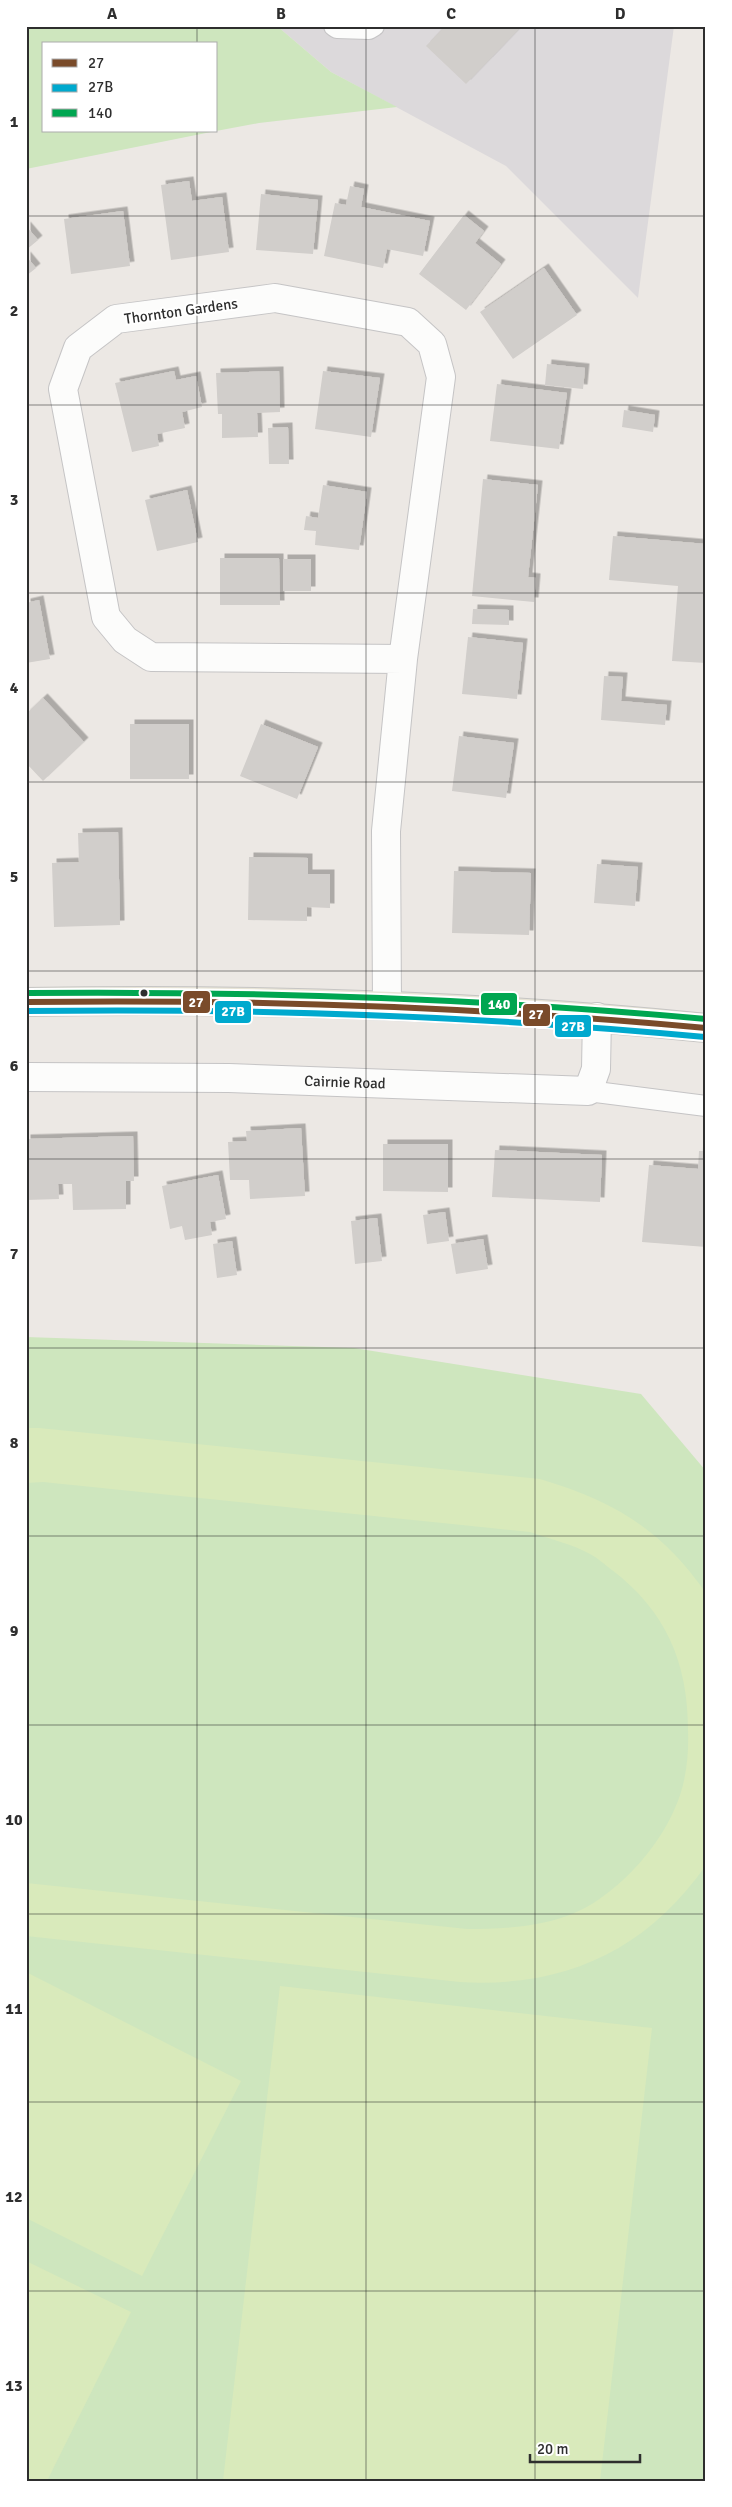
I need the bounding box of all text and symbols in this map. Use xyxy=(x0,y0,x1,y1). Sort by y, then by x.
text: A xyxy=(107,4,118,24)
text: B xyxy=(276,4,286,24)
text: C xyxy=(446,4,456,24)
text: D xyxy=(615,4,626,24)
legend xyxy=(42,42,218,132)
text: 27 xyxy=(88,54,104,72)
text: 27B xyxy=(88,78,113,96)
text: 140 xyxy=(88,104,112,122)
text: 1 xyxy=(10,112,19,132)
street label: Thornton Gardens xyxy=(123,294,239,328)
text: 2 xyxy=(10,301,18,321)
text: 3 xyxy=(10,490,18,510)
text: 4 xyxy=(10,678,19,698)
text: 5 xyxy=(10,867,18,887)
unlabelled marker xyxy=(139,988,149,998)
line badge: 27 xyxy=(182,990,211,1014)
line badge: 140 xyxy=(480,992,518,1016)
text: 27 xyxy=(188,994,204,1011)
text: 140 xyxy=(488,996,511,1013)
line badge: 27B xyxy=(214,1000,252,1024)
text: 27B xyxy=(221,1003,245,1020)
line badge: 27 xyxy=(522,1003,551,1027)
text: 27 xyxy=(528,1006,544,1023)
line badge: 27B xyxy=(554,1014,592,1038)
text: 27B xyxy=(561,1018,585,1035)
text: 6 xyxy=(10,1056,19,1076)
street label: Cairnie Road xyxy=(304,1072,386,1093)
text: 7 xyxy=(10,1244,19,1264)
text: 8 xyxy=(10,1433,19,1453)
text: 9 xyxy=(10,1621,19,1641)
text: 10 xyxy=(5,1810,23,1830)
text: 11 xyxy=(5,1999,23,2019)
text: 12 xyxy=(5,2187,23,2207)
text: 13 xyxy=(5,2376,23,2396)
scale bar xyxy=(530,2432,640,2464)
text: 20 m xyxy=(537,2440,568,2458)

